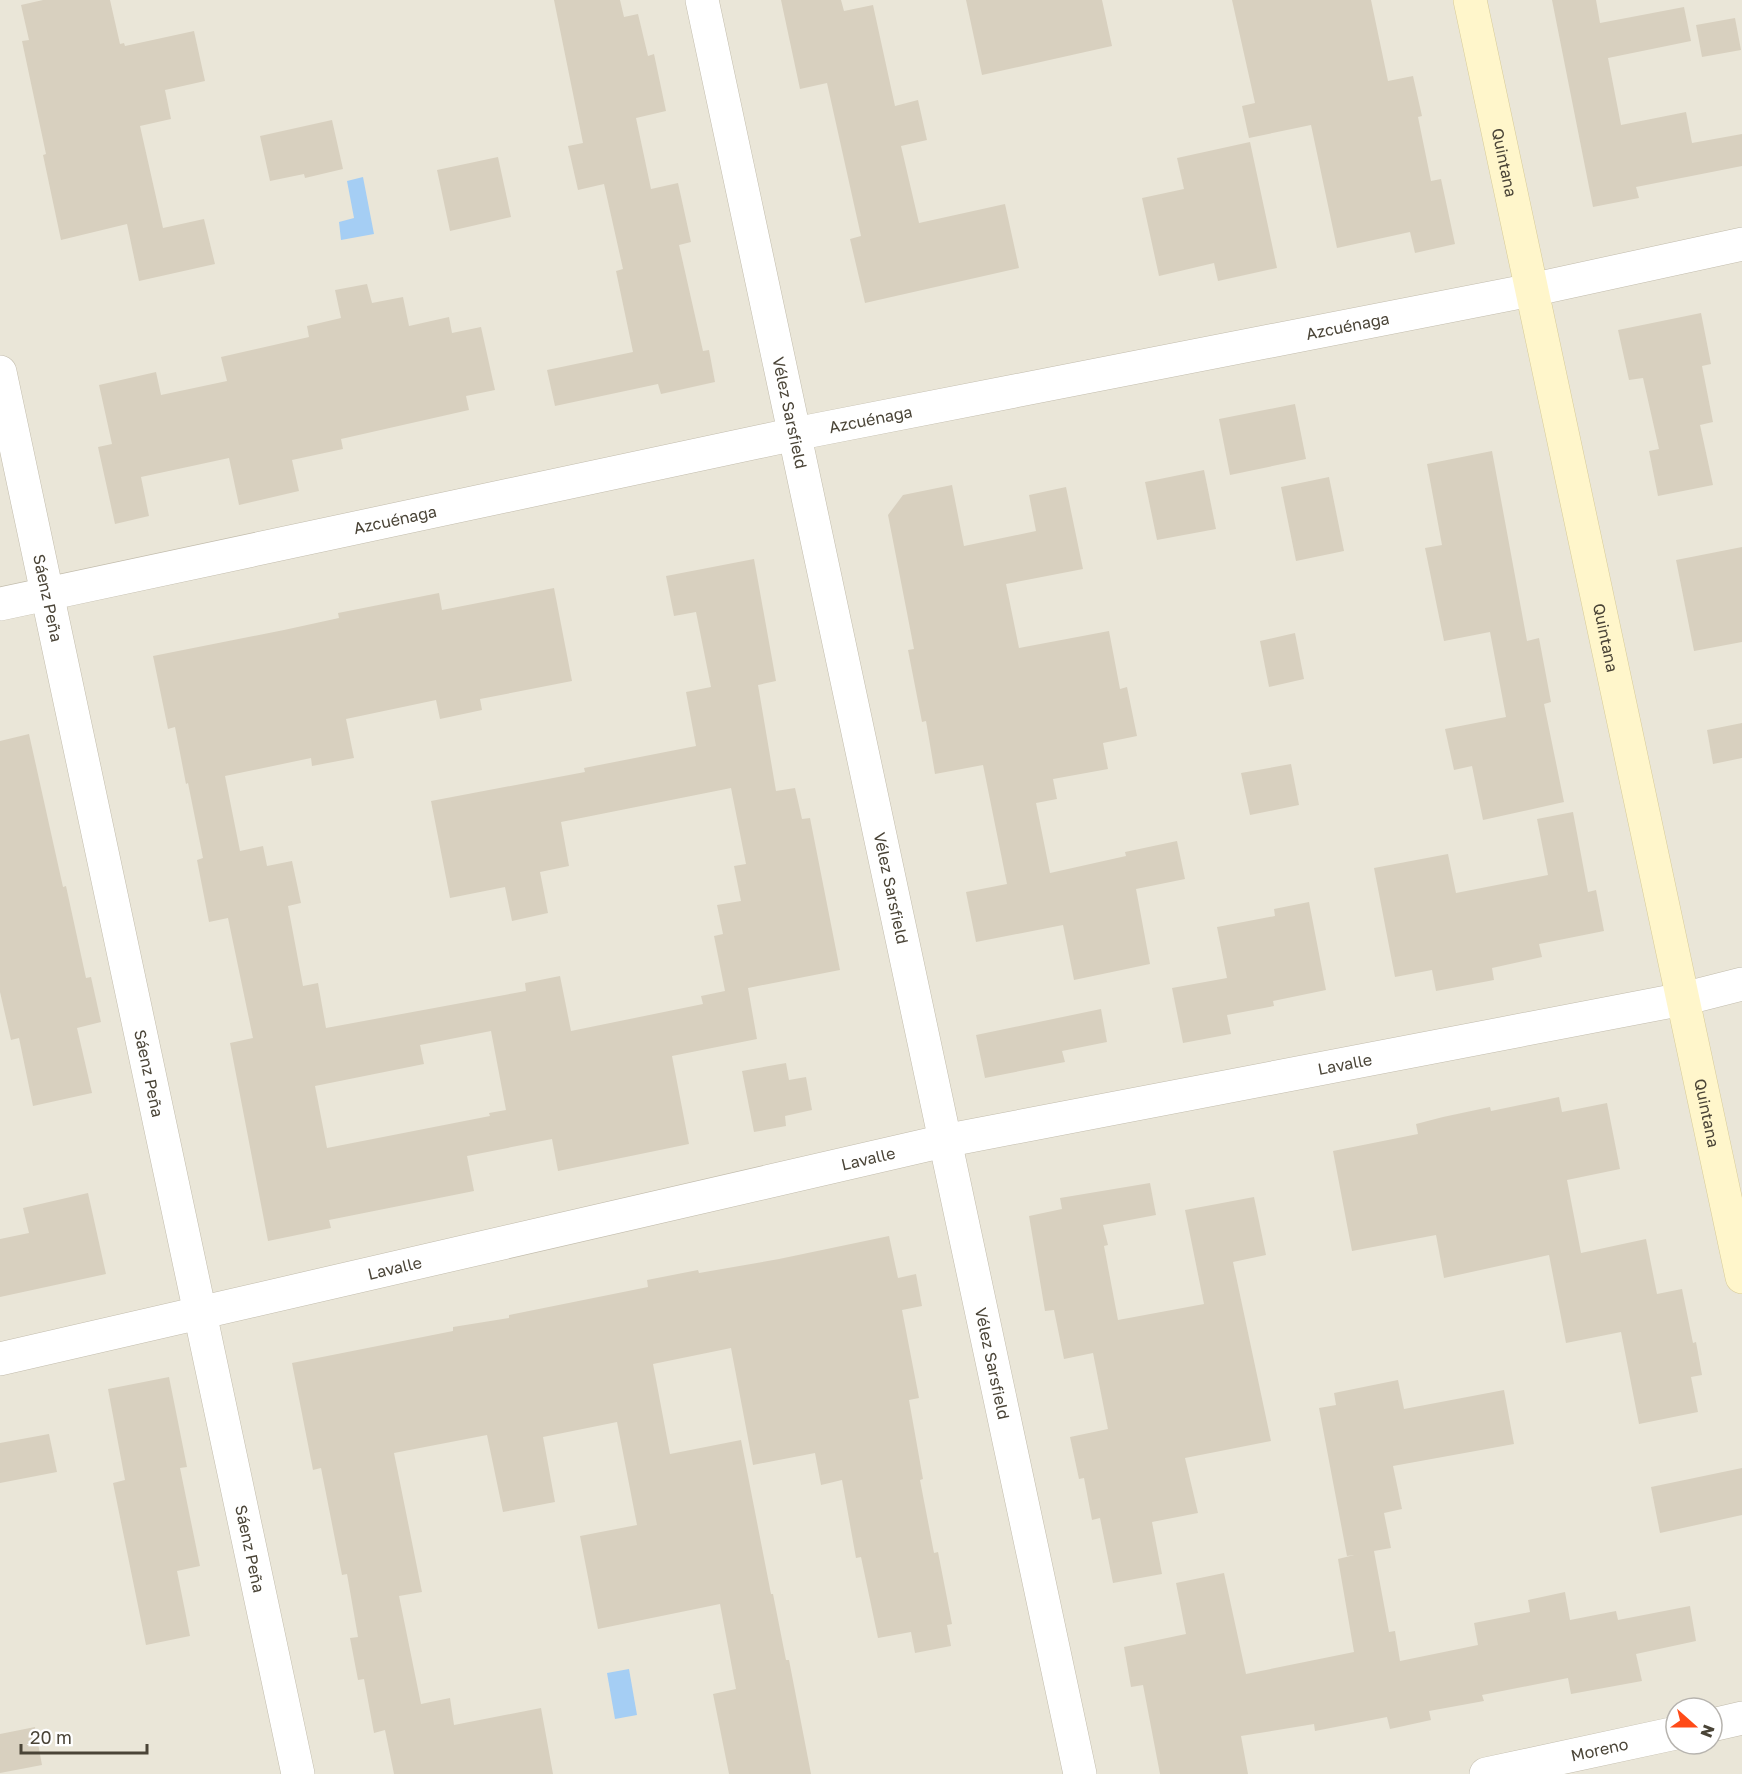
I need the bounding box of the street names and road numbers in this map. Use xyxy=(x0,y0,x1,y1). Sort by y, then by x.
street label: Quintana xyxy=(1488,126,1522,199)
street label: Azcuénaga xyxy=(1304,308,1391,344)
street label: Vélez Sarsfield xyxy=(768,355,812,470)
street label: Azcuénaga xyxy=(827,401,914,437)
street label: Azcuénaga xyxy=(352,501,438,538)
street label: Sáenz Peña xyxy=(29,552,67,644)
street label: Quintana xyxy=(1589,601,1623,674)
street label: Vélez Sarsfield xyxy=(870,830,913,946)
street label: Sáenz Peña xyxy=(130,1028,168,1119)
street label: Lavalle xyxy=(1316,1049,1374,1079)
street label: Quintana xyxy=(1690,1077,1724,1149)
street label: Lavalle xyxy=(839,1143,897,1174)
street label: Lavalle xyxy=(366,1252,424,1284)
street label: Vélez Sarsfield xyxy=(971,1306,1014,1421)
street label: Sáenz Peña xyxy=(231,1503,269,1594)
street label: Moreno xyxy=(1569,1734,1630,1765)

